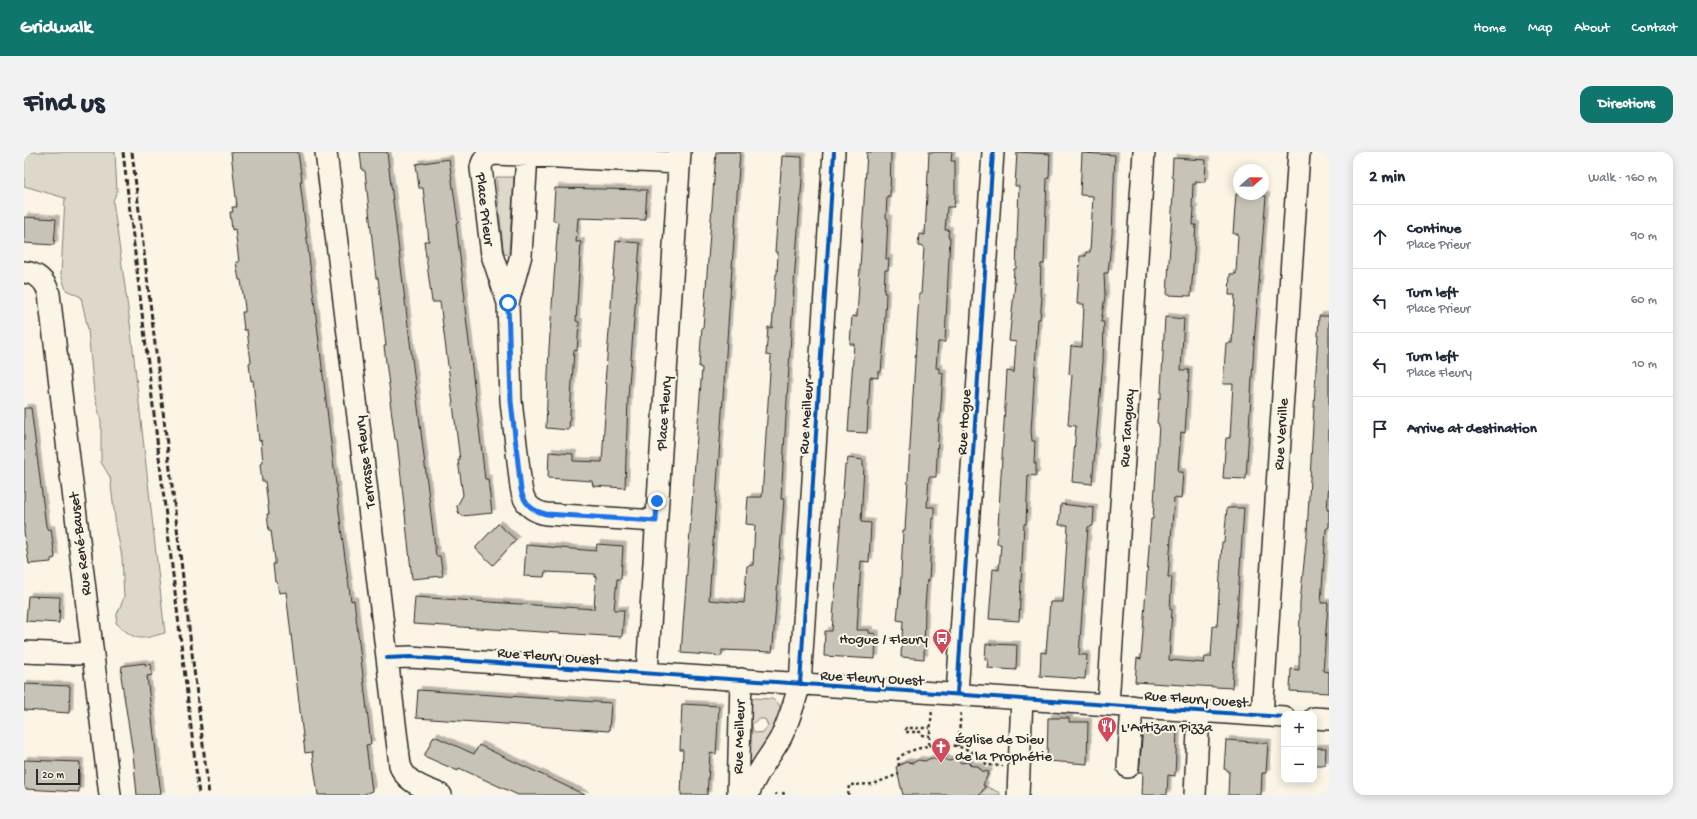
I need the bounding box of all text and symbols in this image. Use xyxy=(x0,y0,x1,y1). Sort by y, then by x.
text: Gridwalk xyxy=(20,17,92,40)
text: Home xyxy=(1474,20,1506,37)
text: Map xyxy=(1528,20,1552,37)
text: About xyxy=(1574,20,1610,37)
text: Contact xyxy=(1632,20,1677,37)
button: Directions xyxy=(1580,86,1673,123)
text: Find us xyxy=(24,88,104,121)
north arrow xyxy=(1233,164,1269,200)
text: 2 min xyxy=(1369,168,1405,188)
street label: Place Prieur xyxy=(470,171,498,248)
text: Walk · 160 m xyxy=(1588,171,1657,186)
text: Continue xyxy=(1407,220,1461,238)
icon: ahead xyxy=(1369,226,1391,248)
text: 90 m xyxy=(1631,229,1657,244)
text: Place Prieur xyxy=(1407,238,1470,253)
text: Turn left xyxy=(1407,284,1458,302)
icon: left xyxy=(1369,290,1391,312)
text: 60 m xyxy=(1631,293,1657,308)
route start xyxy=(499,294,517,312)
text: Place Prieur xyxy=(1407,302,1470,317)
text: Turn left xyxy=(1407,348,1458,366)
icon: left xyxy=(1369,354,1391,376)
text: 10 m xyxy=(1632,357,1657,372)
text: Place Fleury xyxy=(1407,366,1472,381)
street label: Place Fleury xyxy=(653,375,677,452)
street label: Rue Meilleur xyxy=(795,378,819,455)
street label: Rue Hogue xyxy=(954,388,976,456)
street label: Rue Tanguay xyxy=(1116,388,1140,468)
street label: Rue Verville xyxy=(1271,397,1293,471)
street label: Terrasse Fleury xyxy=(351,414,381,510)
icon: arrive xyxy=(1369,418,1391,440)
text: Arrive at destination xyxy=(1407,420,1537,438)
street label: Rue René-Bauset xyxy=(65,489,96,596)
route end xyxy=(648,492,666,510)
bus stop icon: Hogue / Fleury xyxy=(931,627,953,655)
place label: Hogue / Fleury xyxy=(839,631,929,649)
street label: Rue Fleury Ouest xyxy=(497,644,603,670)
street label: Rue Fleury Ouest xyxy=(820,667,926,691)
street label: Rue Fleury Ouest xyxy=(1144,687,1250,713)
street label: Rue Meilleur xyxy=(730,698,750,775)
map controls xyxy=(1281,711,1317,783)
button: + xyxy=(1281,711,1317,747)
restaurant icon: L'Artizan Pizza xyxy=(1096,715,1118,743)
place label: L'Artizan Pizza xyxy=(1121,719,1213,737)
place label: Église de Dieu de la Prophétie xyxy=(955,731,1052,766)
church icon: Église de Dieu de la Prophétie xyxy=(930,736,952,764)
button: − xyxy=(1281,747,1317,783)
scale bar xyxy=(36,767,80,786)
text: 20 m xyxy=(42,770,64,782)

